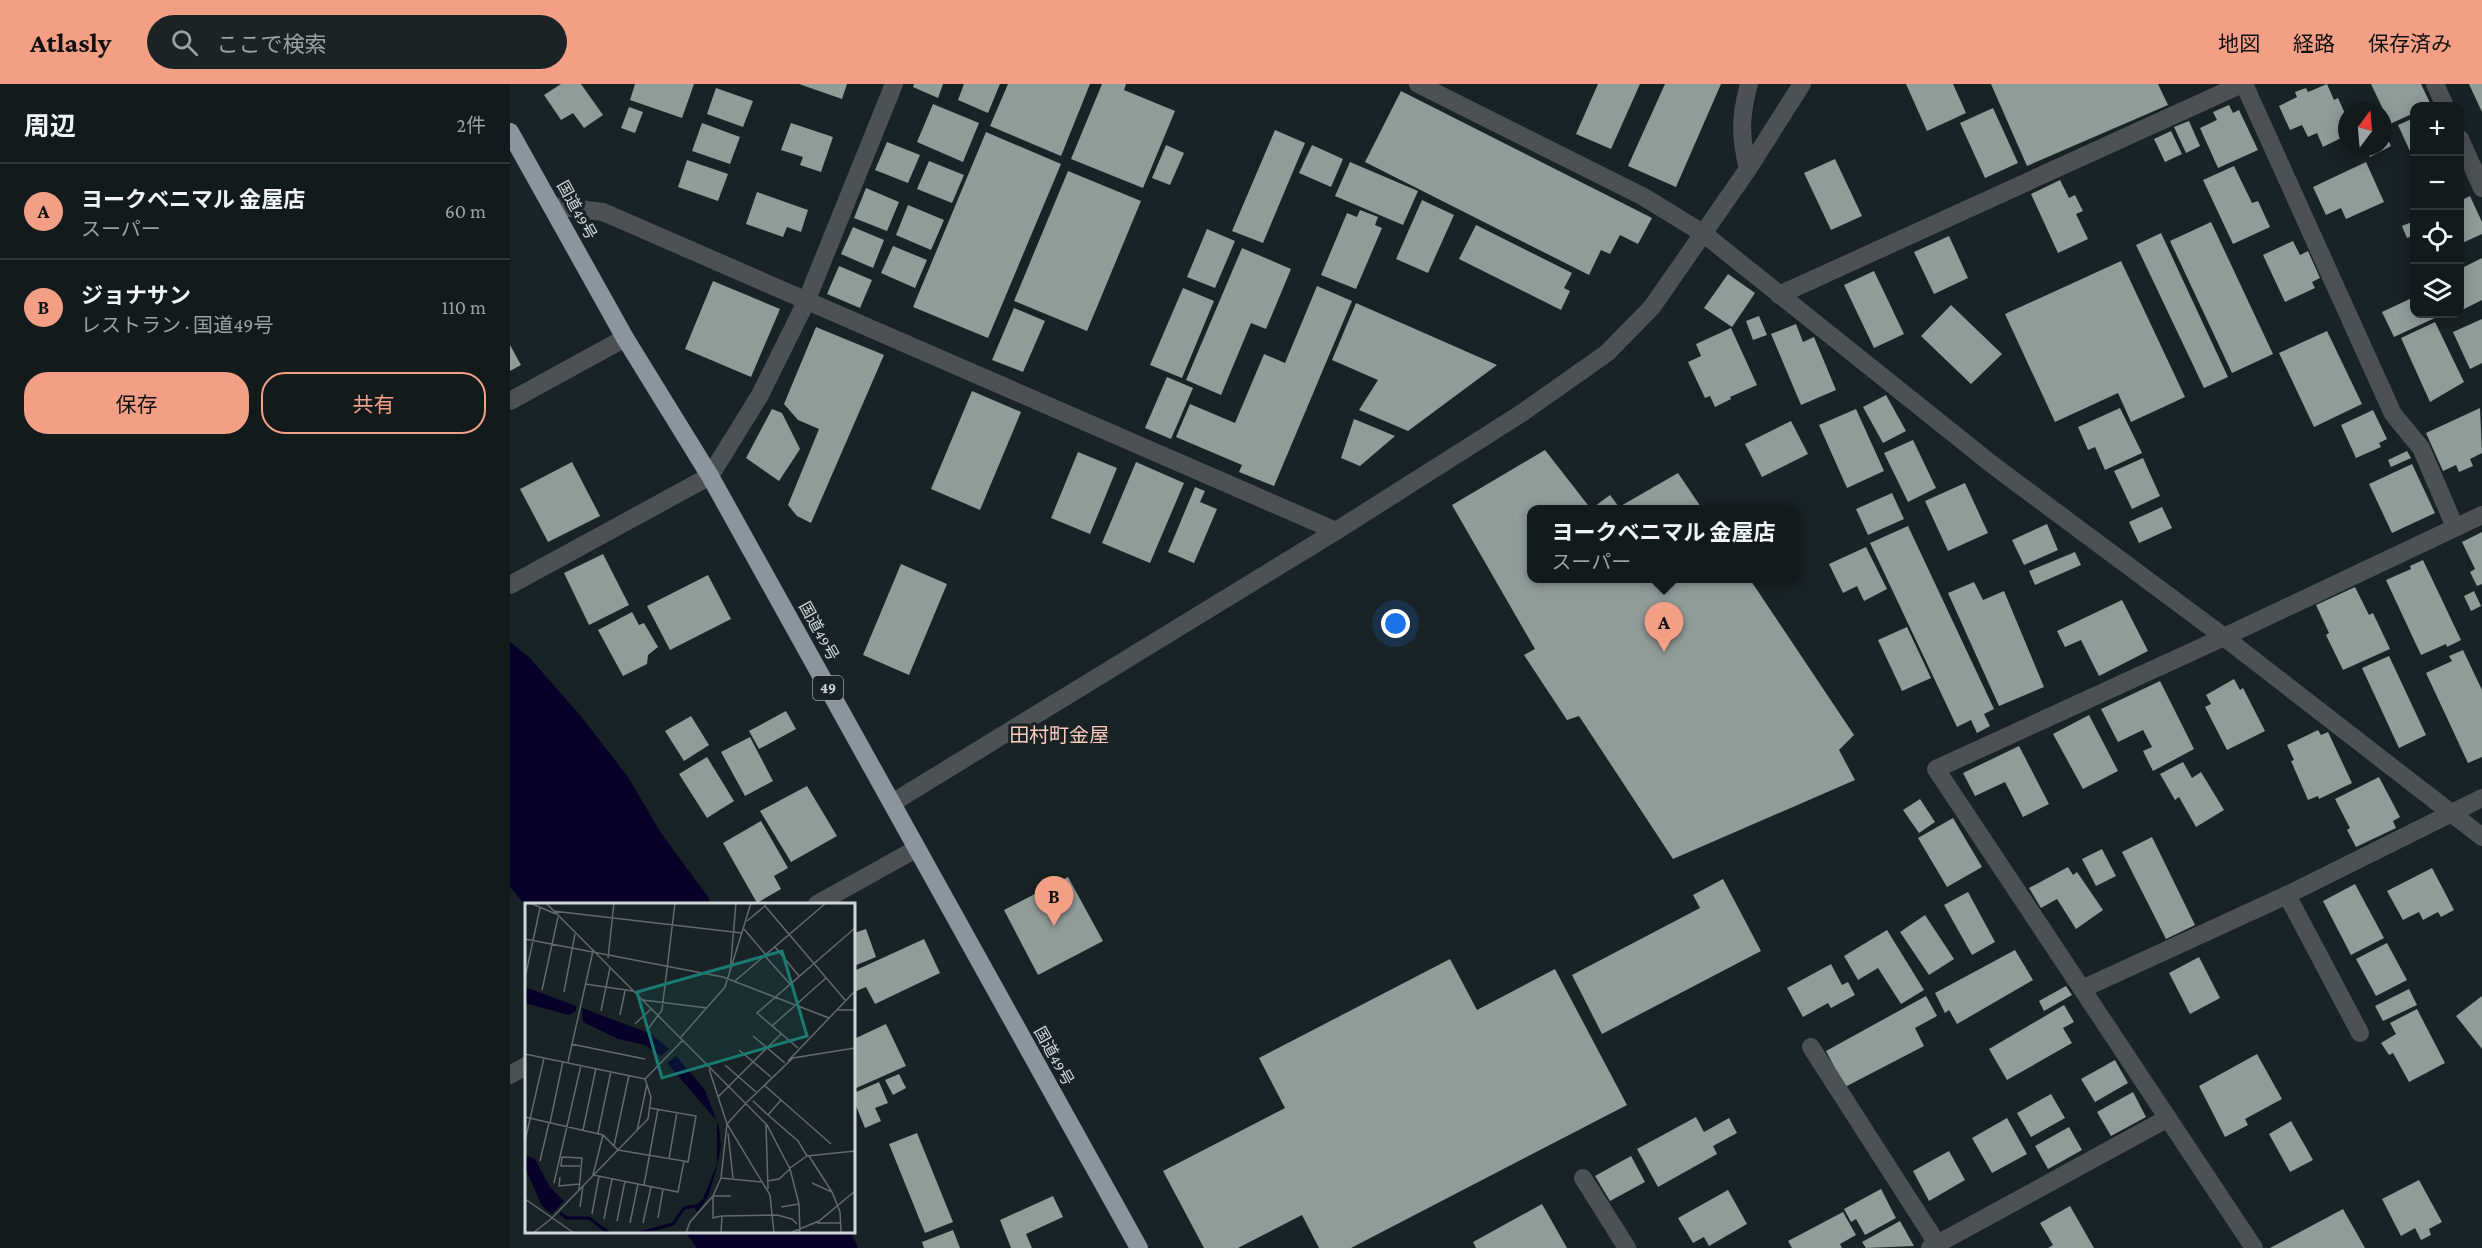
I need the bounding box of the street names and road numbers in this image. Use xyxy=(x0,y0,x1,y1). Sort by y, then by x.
street label: 国道49号 xyxy=(554,178,600,242)
street label: 国道49号 xyxy=(796,599,842,663)
road number: 49 xyxy=(813,676,843,700)
street label: 国道49号 xyxy=(1031,1024,1077,1088)

